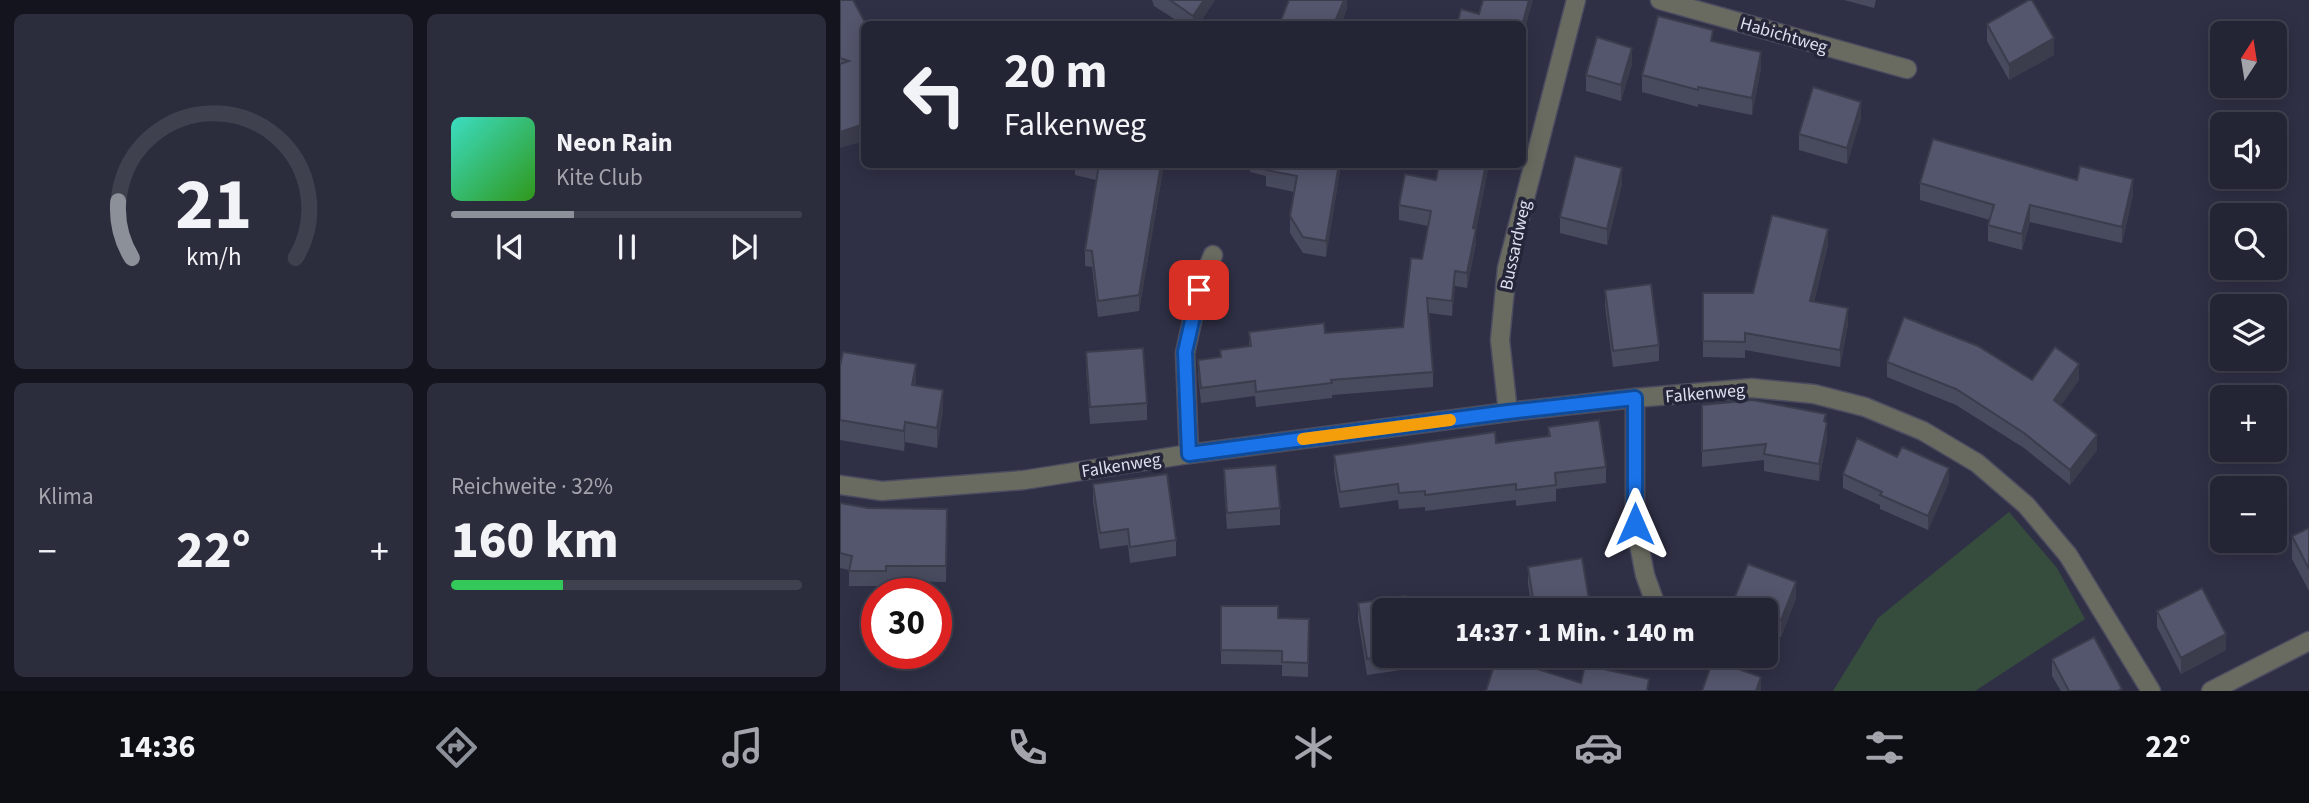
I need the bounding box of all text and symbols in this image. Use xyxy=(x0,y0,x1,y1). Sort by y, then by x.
street label: Habichtweg xyxy=(1737,11,1831,60)
north arrow xyxy=(2210,21,2287,98)
map controls xyxy=(2210,21,2287,553)
text: 20 m xyxy=(1004,37,1108,107)
icon: left xyxy=(889,49,980,140)
text: Falkenweg xyxy=(1004,102,1146,148)
button: sound xyxy=(2210,112,2287,189)
text: Neon Rain xyxy=(556,124,673,161)
text: 21 xyxy=(175,153,252,257)
text: Kite Club xyxy=(556,161,643,194)
street label: Bussardweg xyxy=(1494,198,1537,292)
button: search xyxy=(2210,203,2287,280)
icon: previous xyxy=(491,228,529,266)
icon: pause xyxy=(608,228,646,266)
icon: next xyxy=(725,228,763,266)
text: km/h xyxy=(186,239,241,275)
pin xyxy=(1169,260,1229,320)
icon: arrive xyxy=(1180,271,1218,309)
button: layers xyxy=(2210,294,2287,371)
street label: Falkenweg xyxy=(1664,378,1746,409)
button: + xyxy=(2210,385,2287,462)
street label: Falkenweg xyxy=(1080,447,1163,484)
text: Reichweite · 32% xyxy=(451,470,613,503)
button: − xyxy=(2210,476,2287,553)
text: Klima xyxy=(38,480,94,513)
position arrow xyxy=(1598,487,1672,561)
text: 160 km xyxy=(451,504,619,578)
text: 22° xyxy=(176,514,251,588)
text: − xyxy=(38,525,57,579)
text: + xyxy=(370,525,389,579)
speed limit sign: 30 xyxy=(861,578,952,669)
text: 14:37 · 1 Min. · 140 m xyxy=(1455,614,1695,651)
icon: directions xyxy=(432,723,481,772)
icon: music xyxy=(718,723,767,772)
icon: phone xyxy=(1003,723,1052,772)
icon: climate xyxy=(1289,723,1338,772)
icon: car xyxy=(1574,723,1623,772)
icon: filters xyxy=(1860,723,1909,772)
text: 14:36 xyxy=(118,724,195,770)
text: 22° xyxy=(2145,724,2191,770)

